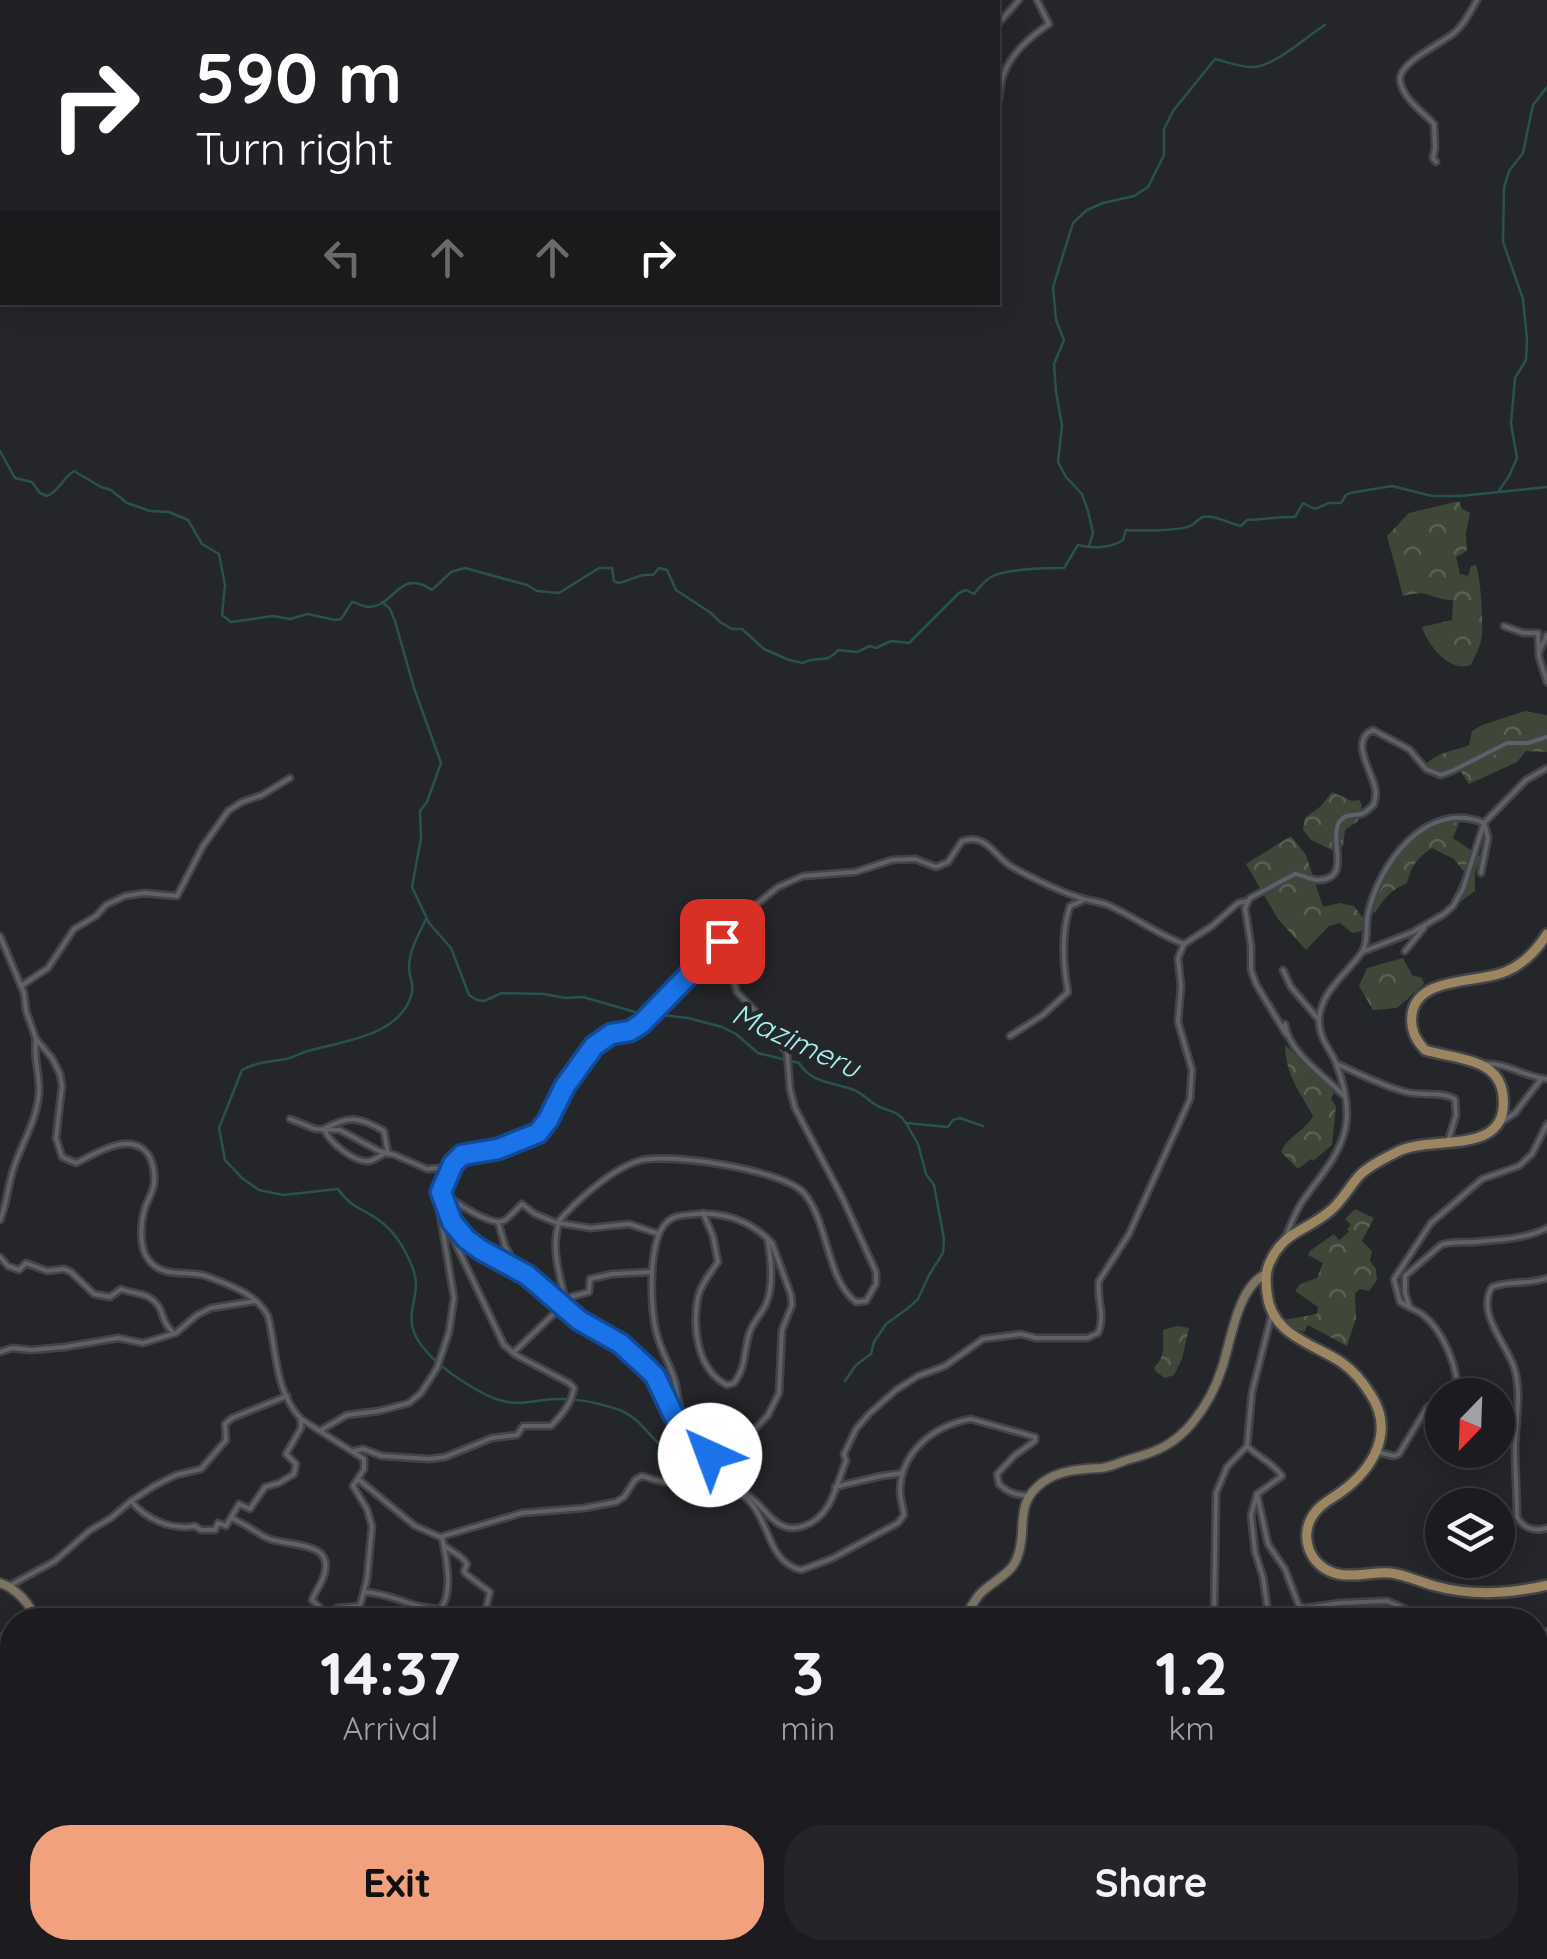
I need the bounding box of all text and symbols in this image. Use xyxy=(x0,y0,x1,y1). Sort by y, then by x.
text: 590 m xyxy=(195,33,402,121)
icon: right xyxy=(30,40,160,170)
text: Turn right xyxy=(195,120,394,176)
icon: left xyxy=(315,230,370,285)
icon: ahead xyxy=(420,230,475,285)
icon: ahead xyxy=(525,230,580,285)
icon: right xyxy=(630,230,685,285)
pin xyxy=(680,899,765,984)
icon: arrive xyxy=(695,914,750,969)
water label: Mazimeru xyxy=(726,994,868,1087)
north arrow xyxy=(1425,1378,1515,1468)
map controls xyxy=(1425,1378,1515,1578)
position arrow xyxy=(658,1403,762,1507)
button: layers xyxy=(1425,1488,1515,1578)
text: 14:37 xyxy=(320,1635,460,1710)
text: 3 xyxy=(792,1635,824,1710)
text: 1.2 xyxy=(1155,1635,1228,1710)
text: Arrival xyxy=(342,1708,438,1748)
text: min xyxy=(781,1708,835,1748)
text: km xyxy=(1168,1708,1215,1748)
button: Exit xyxy=(30,1825,764,1940)
button: Share xyxy=(784,1825,1518,1940)

